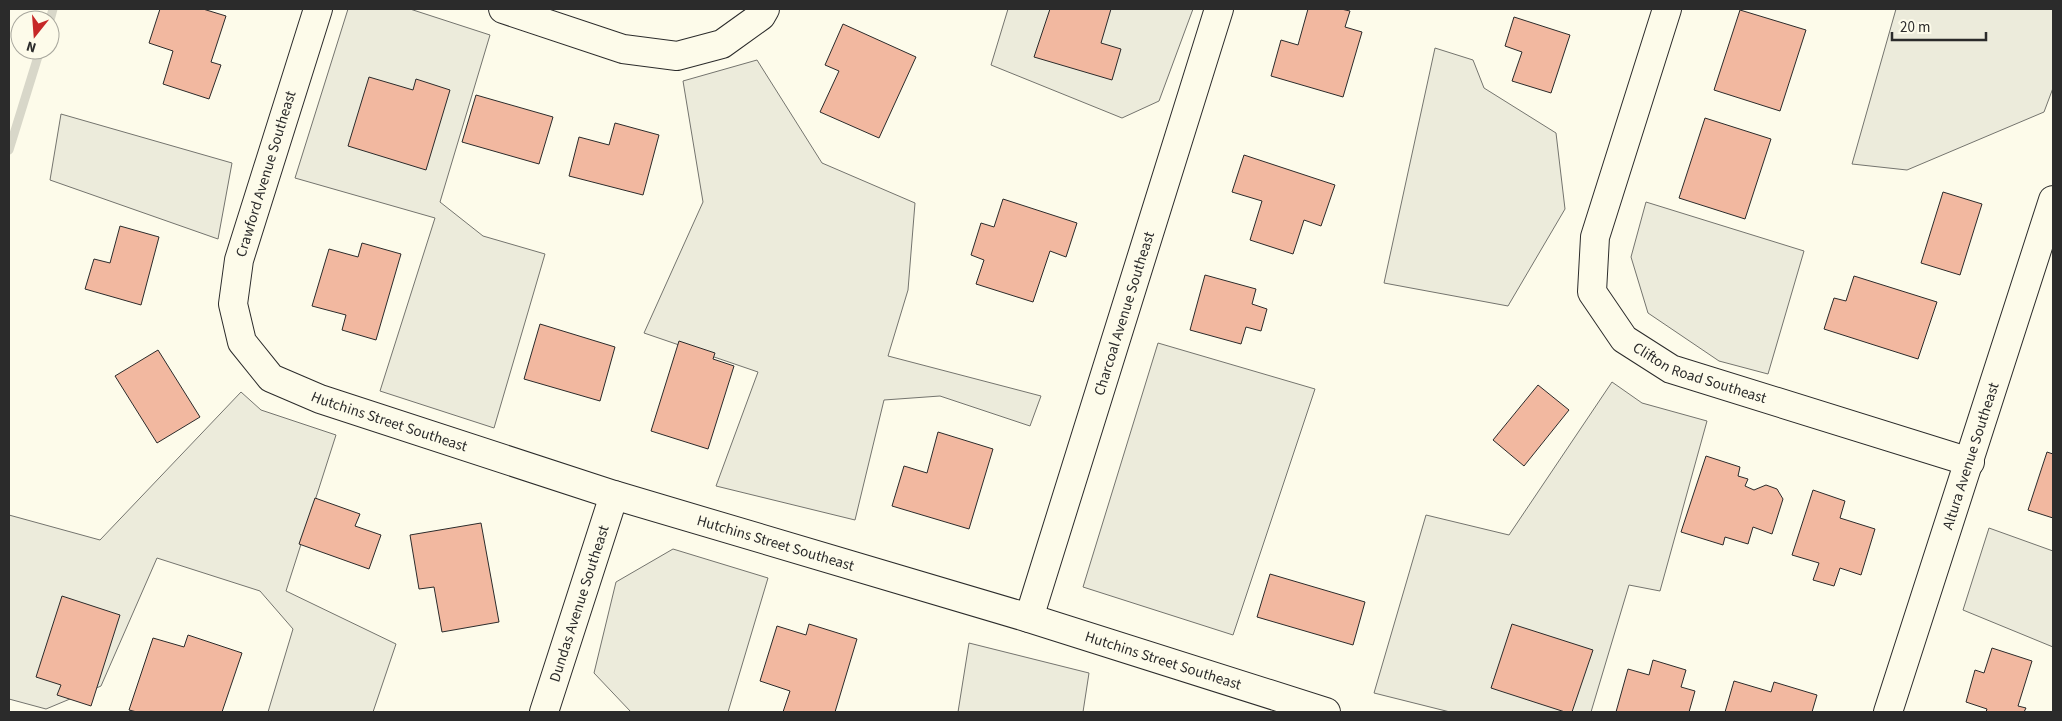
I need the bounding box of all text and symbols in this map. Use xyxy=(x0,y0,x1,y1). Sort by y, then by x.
north arrow xyxy=(10,10,60,60)
scale bar xyxy=(1892,10,1986,42)
text: 20 m xyxy=(1900,17,1930,38)
text: N xyxy=(24,36,39,57)
street label: Crawford Avenue Southeast xyxy=(231,88,301,260)
street label: Charcoal Avenue Southeast xyxy=(1089,229,1159,398)
street label: Clifton Road Southeast xyxy=(1629,337,1769,409)
street label: Altura Avenue Southeast xyxy=(1937,380,2004,532)
street label: Hutchins Street Southeast xyxy=(308,386,470,457)
street label: Hutchins Street Southeast xyxy=(694,510,857,576)
street label: Dundas Avenue Southeast xyxy=(544,522,614,685)
street label: Hutchins Street Southeast xyxy=(1082,626,1244,695)

